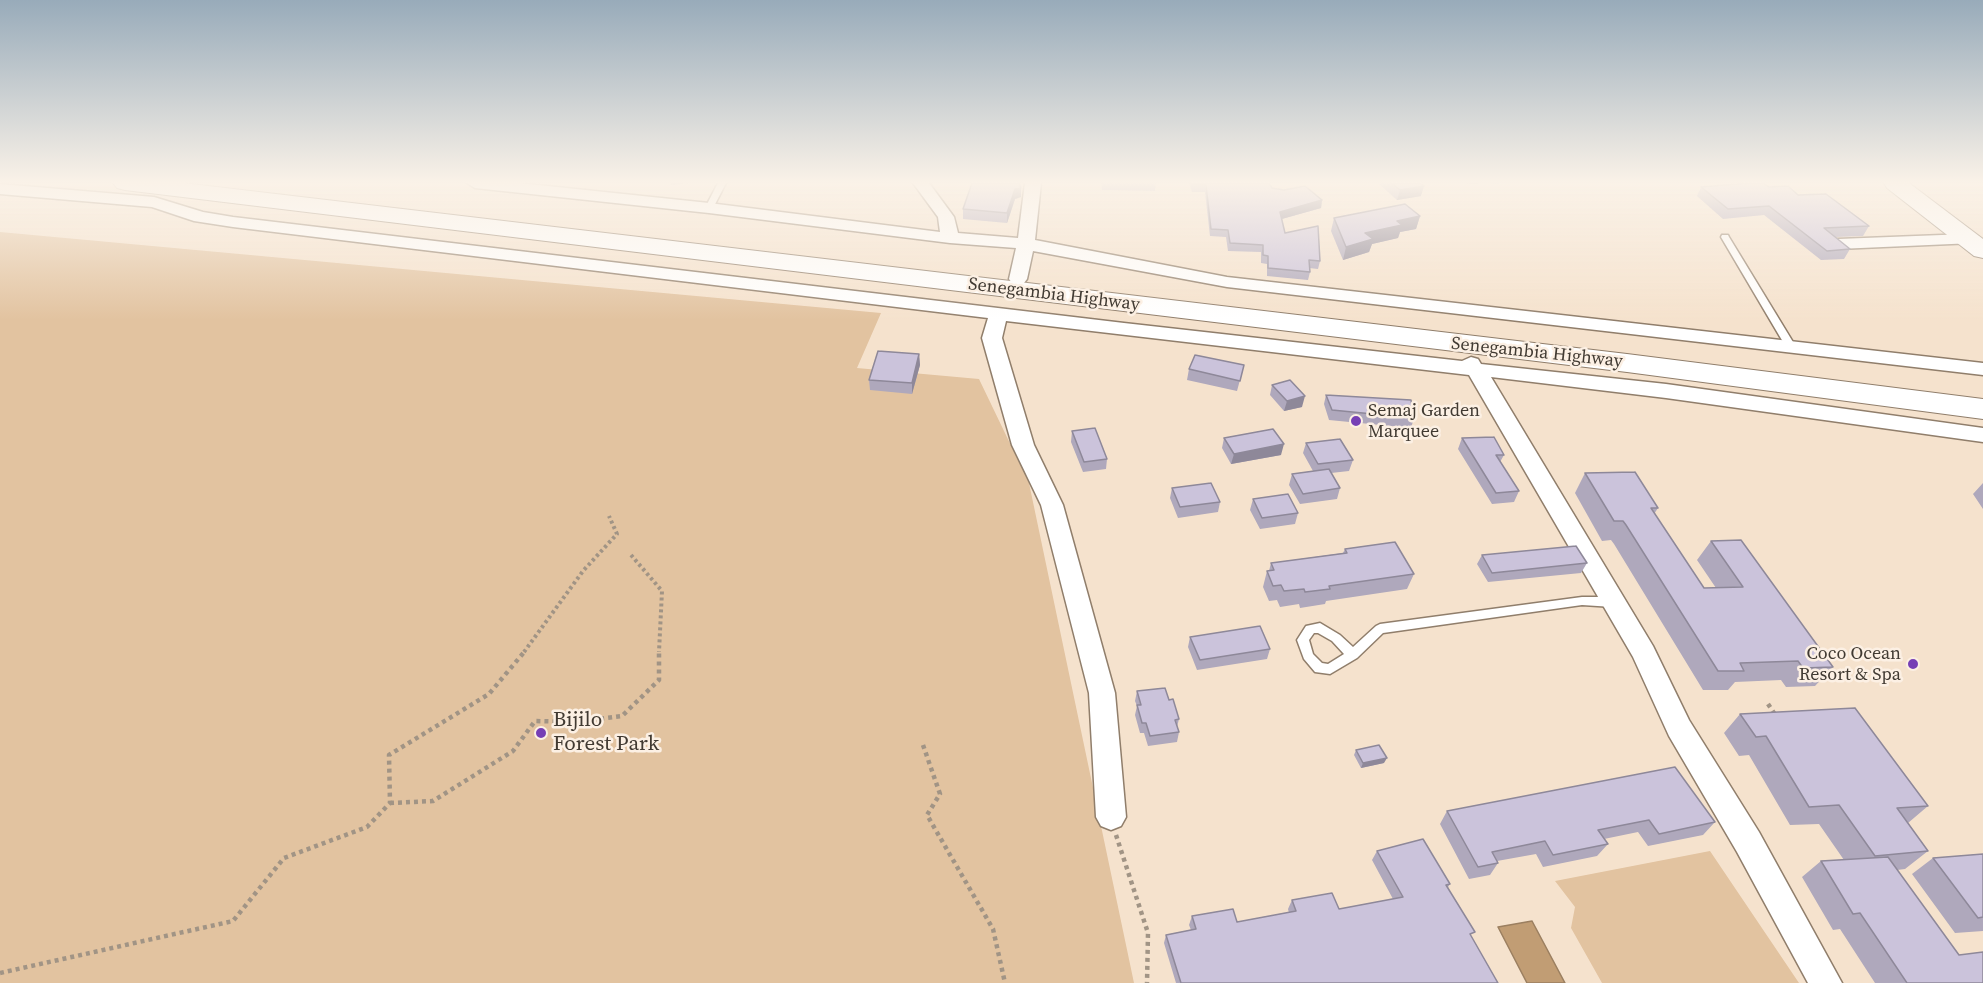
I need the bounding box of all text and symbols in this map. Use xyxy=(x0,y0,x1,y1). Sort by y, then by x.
street label: Senegambia Highway xyxy=(967,274,1141,316)
street label: Senegambia Highway xyxy=(1450,333,1624,373)
place label: Semaj Garden Marquee xyxy=(1368,400,1480,442)
marker: Semaj Garden Marquee xyxy=(1349,414,1363,428)
place label: Coco Ocean Resort & Spa xyxy=(1799,643,1901,686)
marker: Coco Ocean Resort & Spa xyxy=(1906,657,1920,671)
place label: Bijilo Forest Park xyxy=(553,708,659,758)
marker: Bijilo Forest Park xyxy=(534,726,548,740)

